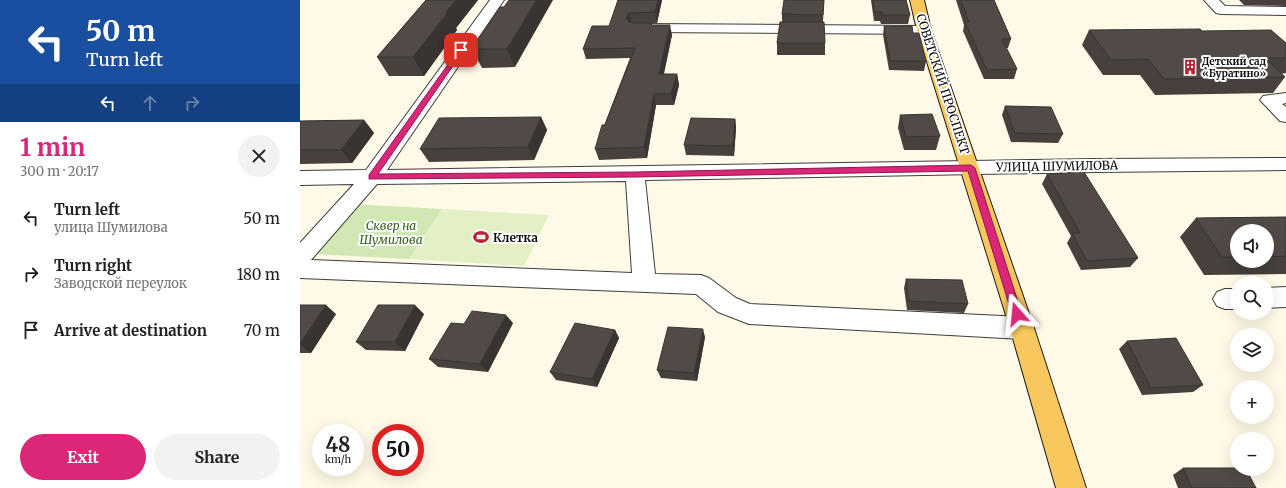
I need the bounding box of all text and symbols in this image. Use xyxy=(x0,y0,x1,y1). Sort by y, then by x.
street label: СОВЕТСКИЙ ПРОСПЕКТ xyxy=(913,12,973,157)
text: 50 m xyxy=(86,13,155,49)
icon: left xyxy=(20,16,72,68)
pin xyxy=(444,33,478,67)
icon: arrive xyxy=(450,39,472,61)
text: Turn left xyxy=(86,48,163,71)
place label: Детский сад «Буратино» xyxy=(1202,55,1266,80)
building icon: Детский сад «Буратино» xyxy=(1181,58,1199,76)
icon: left xyxy=(97,92,119,114)
icon: ahead xyxy=(139,92,161,114)
icon: right xyxy=(181,92,203,114)
text: 1 min xyxy=(20,132,85,163)
button: close xyxy=(238,135,280,177)
street label: УЛИЦА ШУМИЛОВА xyxy=(995,157,1119,175)
text: 300 m · 20:17 xyxy=(20,163,99,180)
text: Turn left xyxy=(54,200,120,219)
icon: left xyxy=(20,207,42,229)
text: 50 m xyxy=(243,209,280,228)
park label: Сквер на Шумилова xyxy=(359,218,423,247)
text: улица Шумилова xyxy=(54,219,168,236)
map controls xyxy=(1230,224,1274,476)
button: sound xyxy=(1230,224,1274,268)
sports icon: Клетка xyxy=(472,228,490,246)
place label: Клетка xyxy=(493,230,538,245)
text: Turn right xyxy=(54,256,132,275)
icon: right xyxy=(20,263,42,285)
text: 180 m xyxy=(237,265,280,284)
text: Заводской переулок xyxy=(54,275,187,292)
button: search xyxy=(1230,276,1274,320)
position arrow xyxy=(996,293,1038,335)
icon: arrive xyxy=(20,319,42,341)
text: Arrive at destination xyxy=(54,321,207,340)
text: 70 m xyxy=(244,321,280,340)
button: layers xyxy=(1230,328,1274,372)
button: + xyxy=(1230,380,1274,424)
speed limit sign: 50 xyxy=(372,424,424,476)
text: 48 xyxy=(325,432,351,457)
button: − xyxy=(1230,432,1274,476)
button: Exit xyxy=(20,434,146,480)
button: Share xyxy=(154,434,280,480)
text: km/h xyxy=(325,453,351,466)

